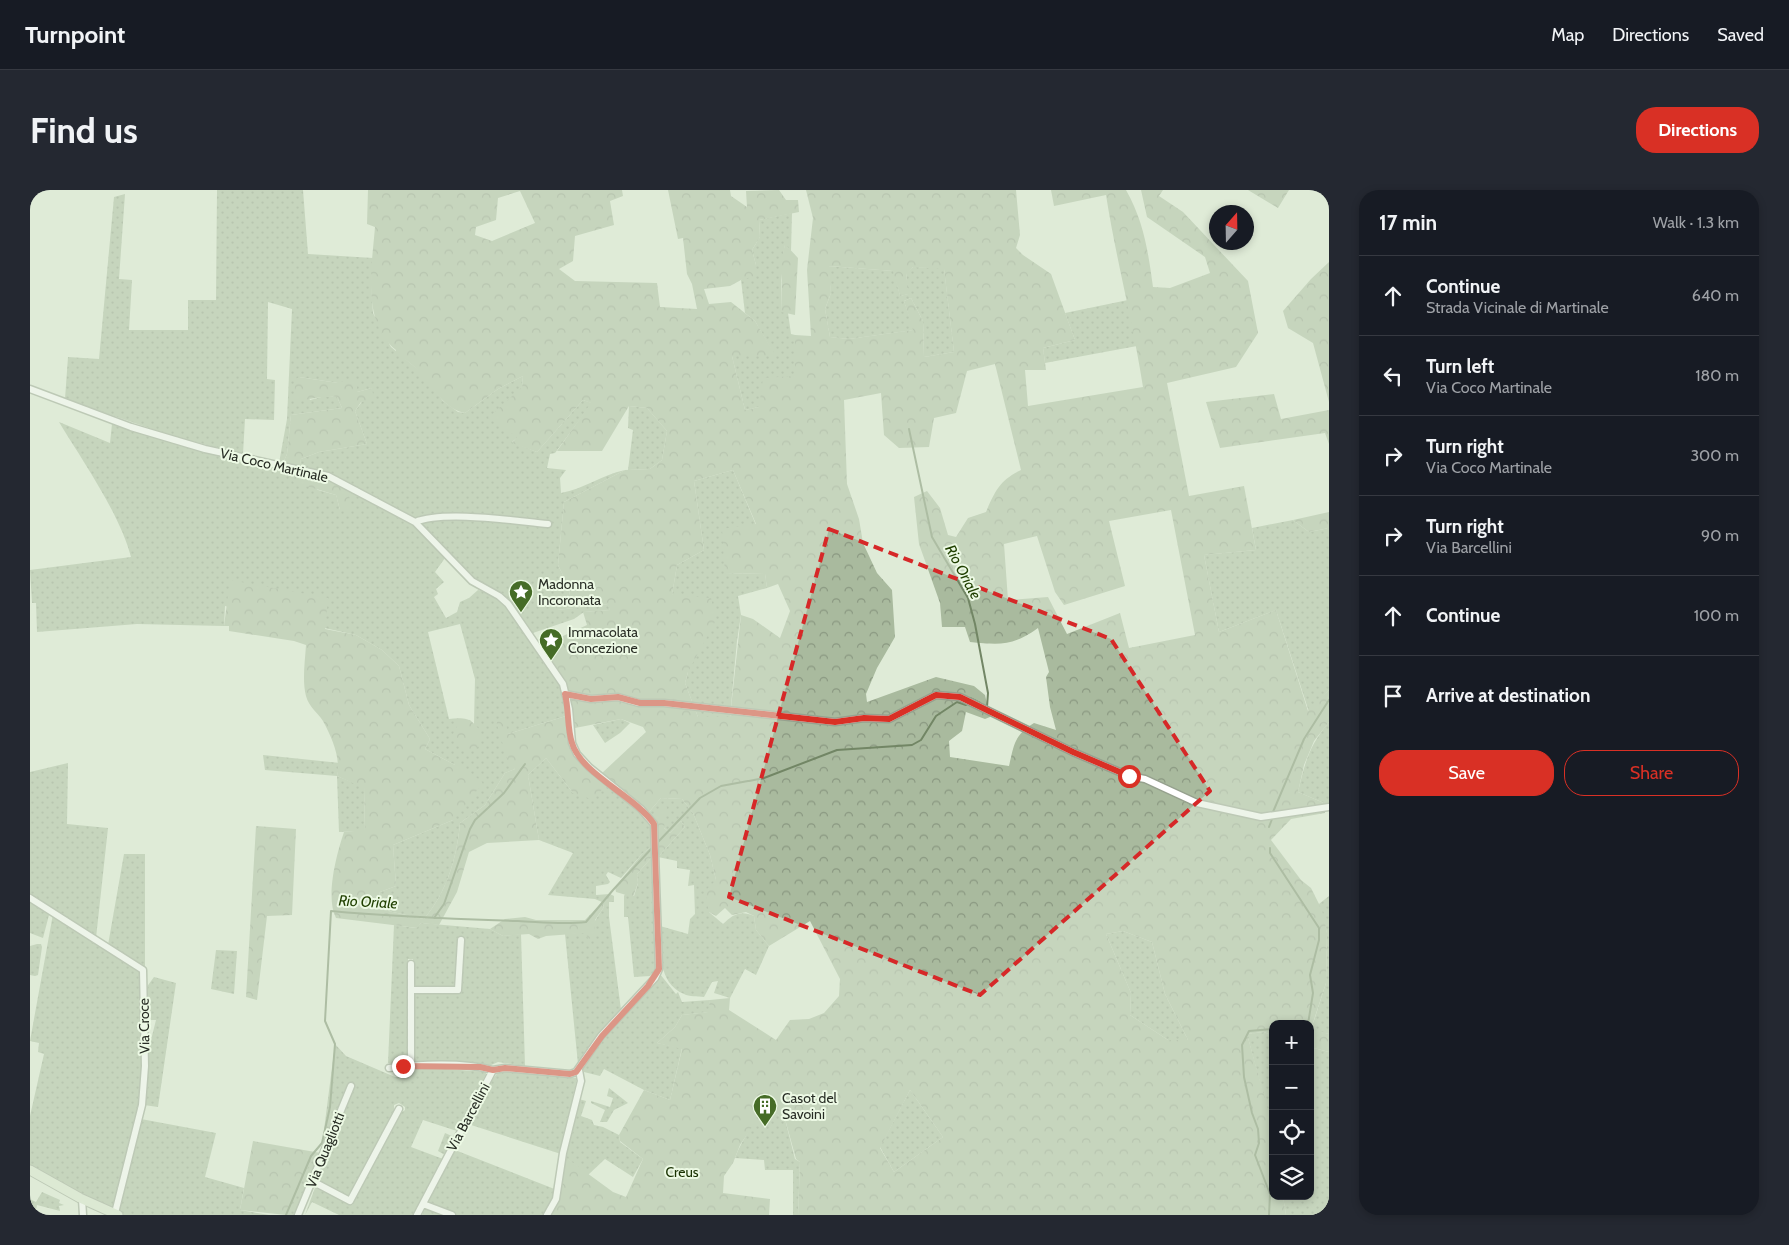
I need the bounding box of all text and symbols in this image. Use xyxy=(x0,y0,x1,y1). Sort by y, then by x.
text: Turnpoint xyxy=(25,20,125,49)
text: Map xyxy=(1551,24,1584,46)
text: Directions xyxy=(1612,24,1689,46)
text: Saved xyxy=(1717,24,1764,46)
button: Directions xyxy=(1636,107,1759,153)
text: Find us xyxy=(30,109,138,152)
north arrow xyxy=(1209,205,1254,250)
text: 17 min xyxy=(1379,210,1437,235)
text: Walk · 1.3 km xyxy=(1653,213,1739,232)
text: Continue xyxy=(1426,275,1500,298)
icon: ahead xyxy=(1379,282,1407,310)
text: 640 m xyxy=(1692,286,1739,305)
text: Strada Vicinale di Martinale xyxy=(1426,298,1609,317)
text: Turn left xyxy=(1426,355,1494,378)
icon: left xyxy=(1379,362,1407,390)
text: 180 m xyxy=(1695,366,1739,385)
text: Via Coco Martinale xyxy=(1426,378,1552,397)
text: Turn right xyxy=(1426,435,1504,458)
icon: right xyxy=(1379,442,1407,470)
street label: Via Coco Martinale xyxy=(218,444,330,486)
text: 300 m xyxy=(1690,446,1739,465)
text: Via Coco Martinale xyxy=(1426,458,1552,477)
text: Turn right xyxy=(1426,515,1504,538)
icon: right xyxy=(1379,522,1407,550)
text: 90 m xyxy=(1701,526,1739,545)
text: Via Barcellini xyxy=(1426,538,1512,557)
water label: Rio Oriale xyxy=(941,542,985,602)
place label: Madonna Incoronata xyxy=(538,575,601,609)
place icon: Madonna Incoronata xyxy=(508,579,534,613)
icon: ahead xyxy=(1379,602,1407,630)
text: Continue xyxy=(1426,604,1500,627)
text: 100 m xyxy=(1694,606,1739,625)
place label: Immacolata Concezione xyxy=(568,623,638,657)
place icon: Immacolata Concezione xyxy=(538,627,564,661)
icon: arrive xyxy=(1379,682,1407,710)
text: Arrive at destination xyxy=(1426,684,1590,707)
button: Save xyxy=(1379,750,1554,796)
button: Share xyxy=(1564,750,1739,796)
route start xyxy=(1118,765,1141,788)
water label: Rio Oriale xyxy=(338,891,398,913)
street label: Via Croce xyxy=(135,998,153,1054)
map controls xyxy=(1269,1020,1314,1200)
button: + xyxy=(1269,1020,1314,1065)
route end xyxy=(392,1055,415,1078)
button: − xyxy=(1269,1065,1314,1110)
street label: Via Barcellini xyxy=(442,1080,494,1154)
place label: Casot del Savoini xyxy=(782,1089,838,1123)
building icon: Casot del Savoini xyxy=(752,1093,778,1127)
street label: Via Quagliotti xyxy=(302,1110,348,1190)
button: locate xyxy=(1269,1110,1314,1155)
button: layers xyxy=(1269,1155,1314,1200)
park label: Creus xyxy=(665,1163,699,1181)

